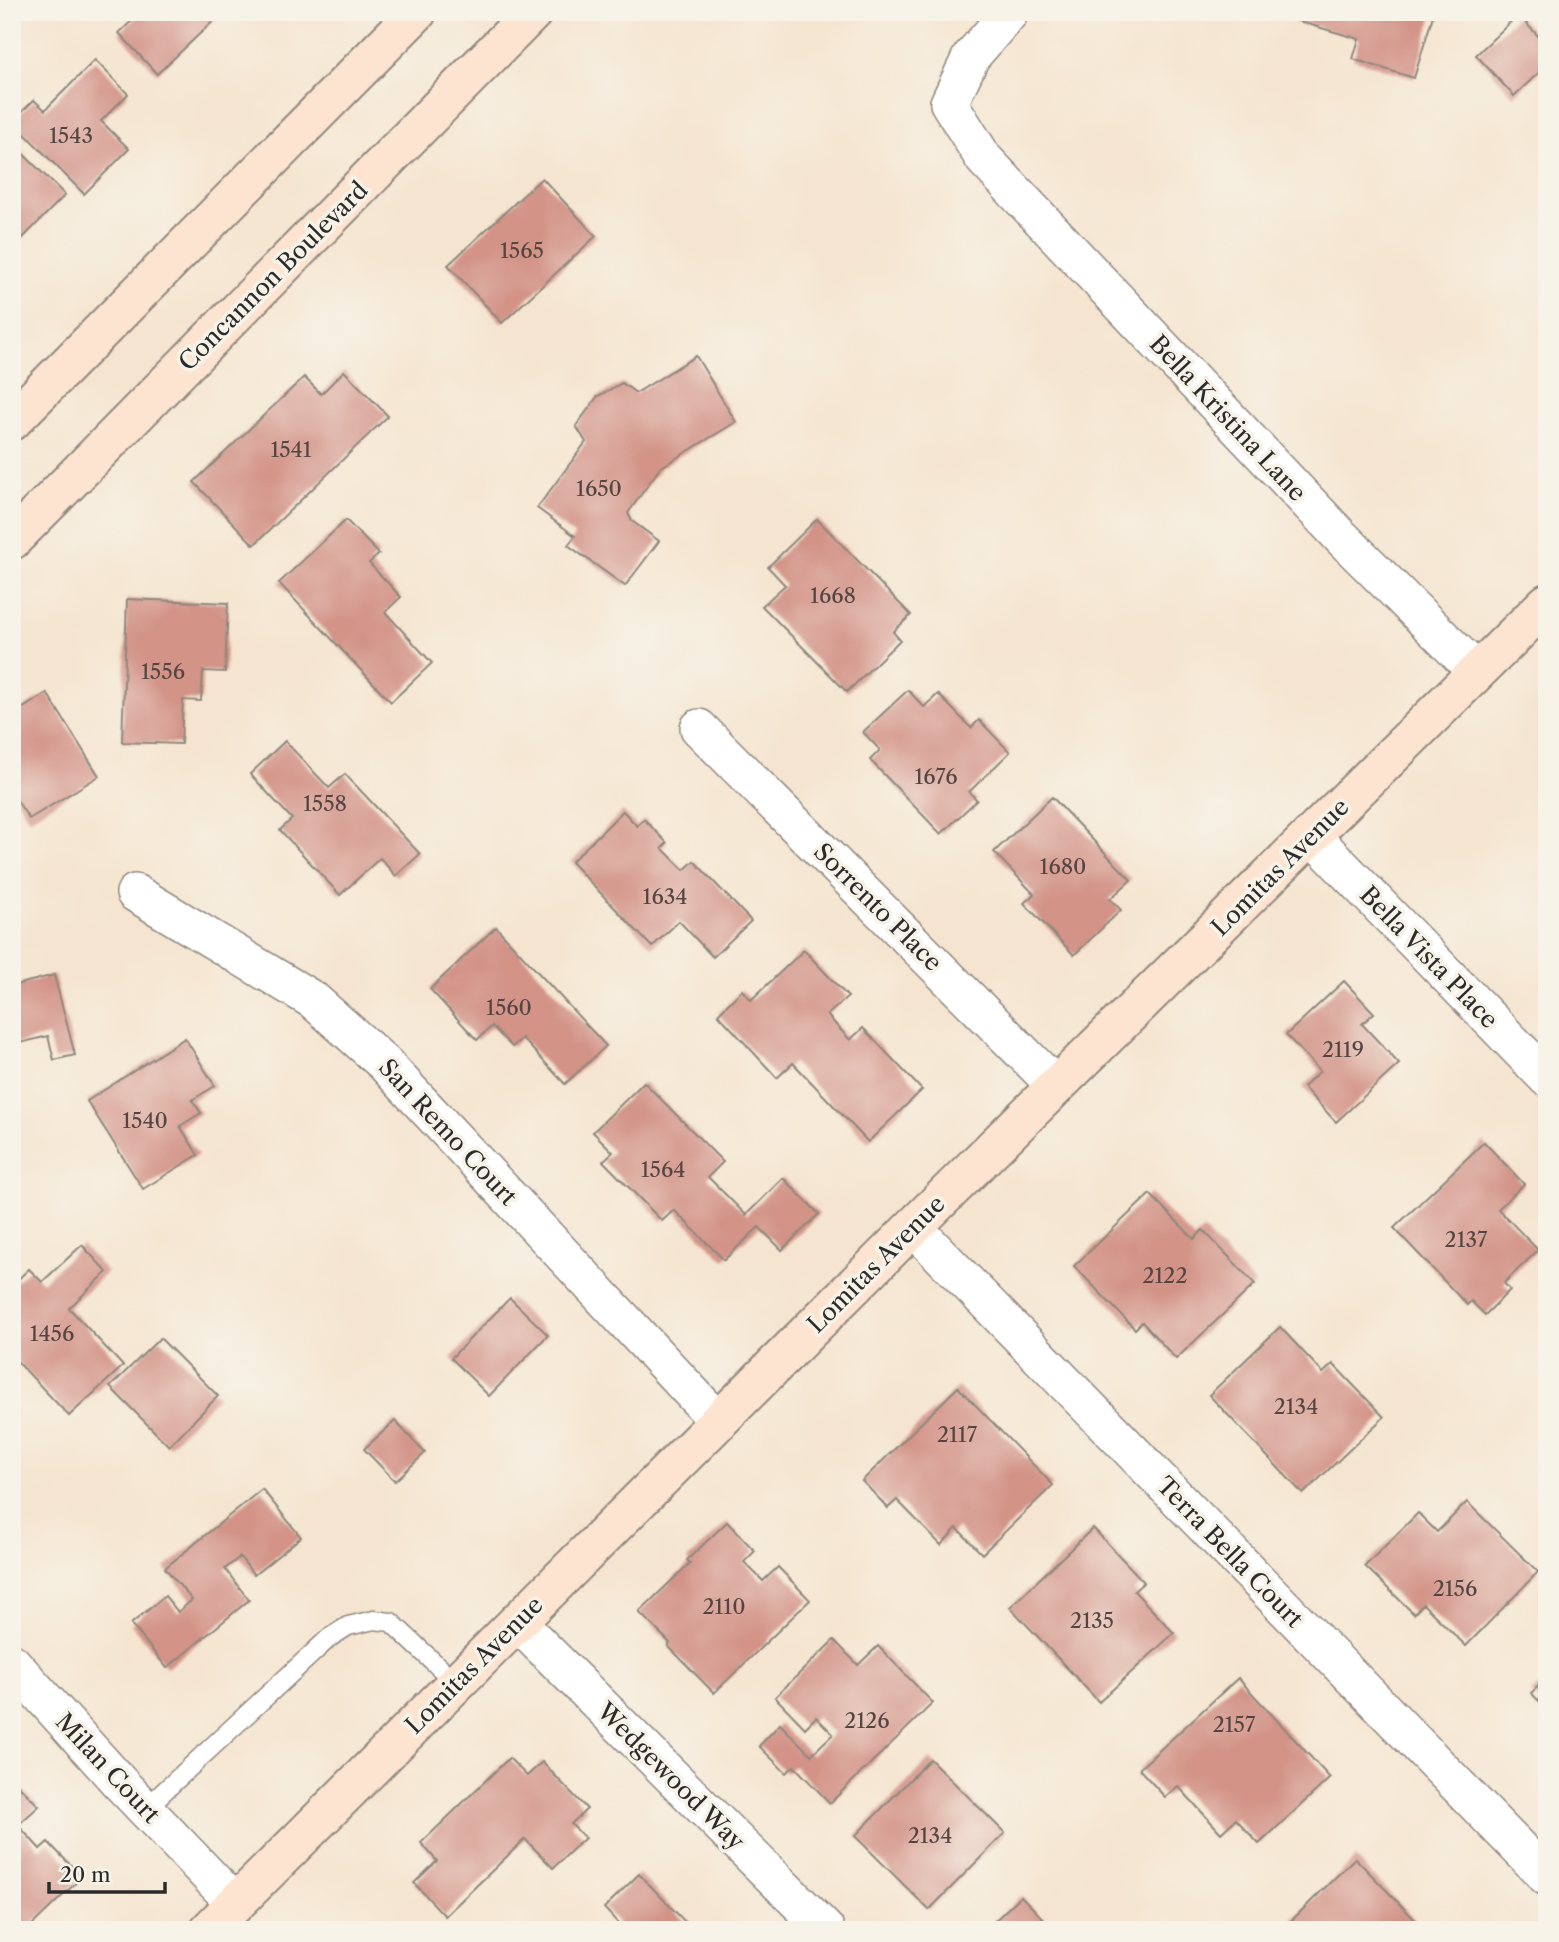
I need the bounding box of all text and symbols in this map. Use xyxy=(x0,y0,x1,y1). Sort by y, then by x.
house number: 1543 xyxy=(49,123,93,148)
street label: Concannon Boulevard xyxy=(172,175,374,377)
house number: 1565 xyxy=(500,238,544,263)
street label: Bella Kristina Lane xyxy=(1144,329,1312,507)
house number: 1541 xyxy=(270,437,312,462)
house number: 1650 xyxy=(576,476,622,501)
house number: 1668 xyxy=(810,583,856,608)
house number: 1556 xyxy=(141,659,185,684)
house number: 1676 xyxy=(914,764,958,789)
house number: 1558 xyxy=(303,791,347,816)
street label: Lomitas Avenue xyxy=(1205,792,1355,942)
street label: Sorrento Place xyxy=(808,837,948,977)
house number: 1680 xyxy=(1040,854,1086,879)
street label: Bella Vista Place xyxy=(1354,880,1504,1034)
house number: 1634 xyxy=(643,884,687,909)
house number: 1560 xyxy=(486,995,532,1020)
house number: 2119 xyxy=(1322,1037,1364,1062)
street label: San Remo Court xyxy=(373,1053,523,1211)
house number: 1540 xyxy=(122,1108,168,1133)
house number: 1564 xyxy=(641,1157,685,1182)
street label: Lomitas Avenue xyxy=(801,1189,951,1339)
house number: 2137 xyxy=(1445,1227,1488,1252)
house number: 2122 xyxy=(1142,1263,1188,1288)
house number: 1456 xyxy=(30,1321,74,1346)
house number: 2134 xyxy=(1274,1394,1318,1419)
house number: 2117 xyxy=(937,1422,978,1447)
street label: Terra Bella Court xyxy=(1151,1471,1309,1634)
house number: 2156 xyxy=(1433,1576,1477,1601)
street label: Lomitas Avenue xyxy=(399,1590,549,1740)
house number: 2110 xyxy=(702,1594,746,1619)
house number: 2135 xyxy=(1070,1608,1114,1633)
street label: Wedgewood Way xyxy=(591,1696,751,1856)
street label: Milan Court xyxy=(50,1707,166,1829)
house number: 2126 xyxy=(844,1708,890,1733)
house number: 2157 xyxy=(1213,1712,1256,1737)
house number: 2134 xyxy=(908,1823,952,1848)
scale bar xyxy=(49,1851,164,1895)
text: 20 m xyxy=(60,1862,111,1887)

